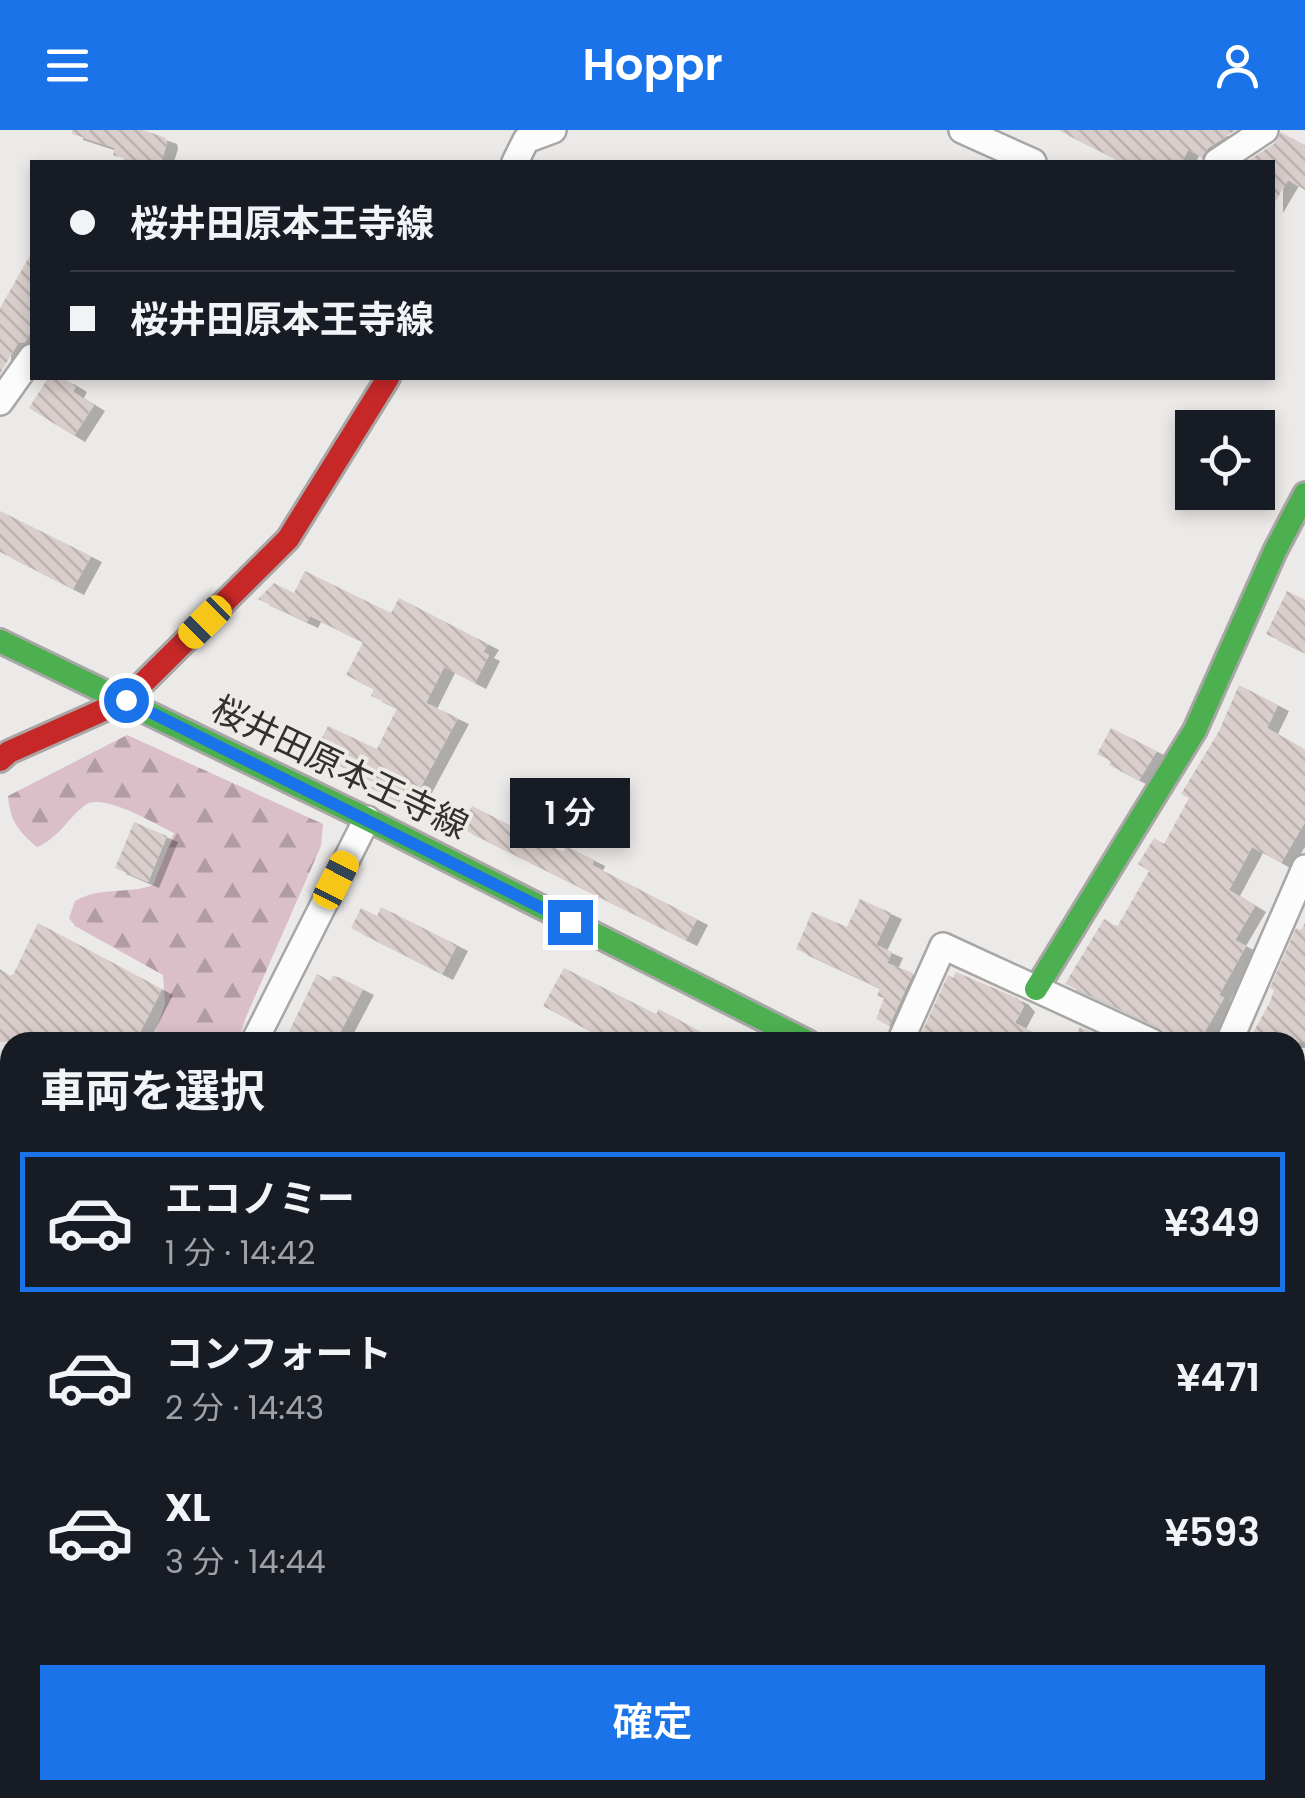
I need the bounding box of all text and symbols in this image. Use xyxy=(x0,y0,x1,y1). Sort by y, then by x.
text: Hoppr xyxy=(582,33,723,96)
icon: menu xyxy=(40,38,95,93)
icon: person xyxy=(1210,38,1265,93)
text: 桜井田原本王寺線 xyxy=(130,197,434,250)
text: 桜井田原本王寺線 xyxy=(130,293,434,346)
map controls xyxy=(1175,410,1275,510)
button: locate xyxy=(1175,410,1275,510)
car xyxy=(173,590,237,654)
route start xyxy=(104,678,149,723)
street label: 桜井田原本王寺線 xyxy=(203,684,477,850)
callout: 1 分 xyxy=(510,777,630,847)
text: 1 分 xyxy=(544,790,596,835)
car xyxy=(309,846,363,914)
route end xyxy=(548,900,593,945)
text: 車両を選択 xyxy=(40,1060,265,1123)
text: エコノミー xyxy=(165,1172,355,1225)
icon: car xyxy=(45,1177,135,1267)
text: ¥349 xyxy=(1164,1196,1260,1249)
text: 1 分 · 14:42 xyxy=(165,1230,315,1275)
text: コンフォート xyxy=(165,1327,392,1380)
icon: car xyxy=(45,1332,135,1422)
text: ¥471 xyxy=(1176,1351,1260,1404)
text: 2 分 · 14:43 xyxy=(165,1385,324,1430)
text: XL xyxy=(165,1481,210,1534)
icon: car xyxy=(45,1487,135,1577)
text: ¥593 xyxy=(1165,1506,1260,1559)
text: 3 分 · 14:44 xyxy=(165,1539,326,1584)
button: 確定 xyxy=(40,1665,1265,1780)

